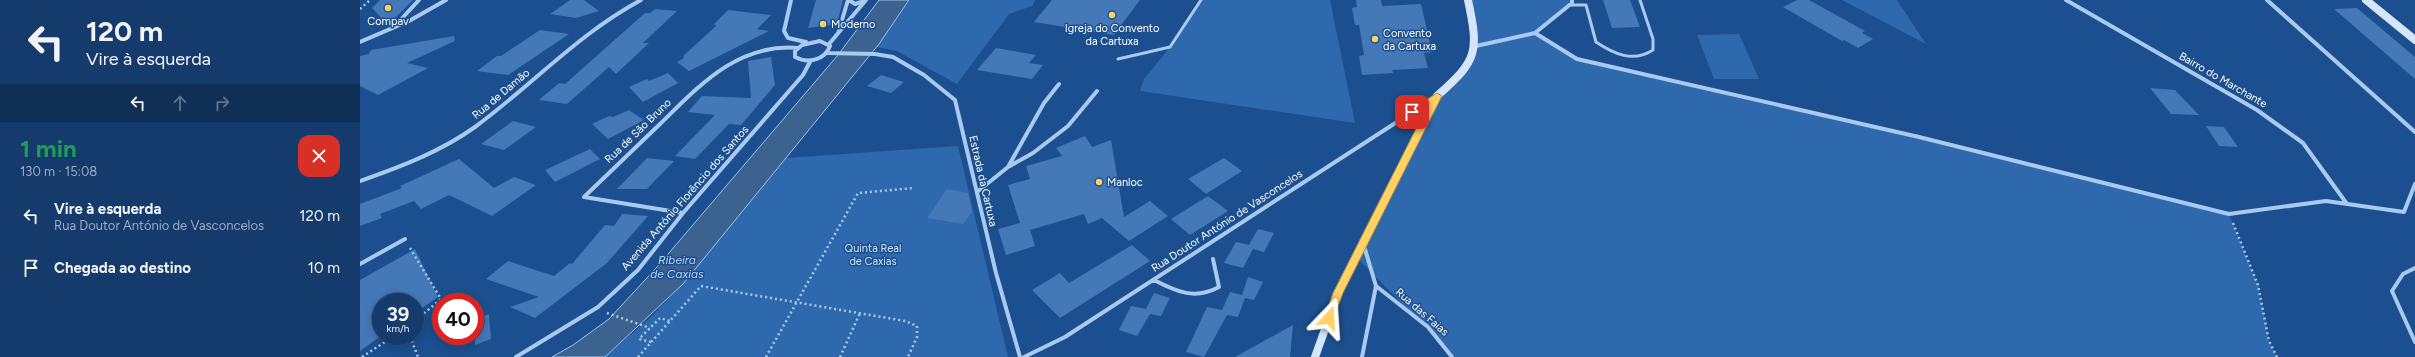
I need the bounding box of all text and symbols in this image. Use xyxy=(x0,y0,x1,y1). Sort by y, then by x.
marker: Compav xyxy=(383,3,393,13)
marker: Igreja do Convento da Cartuxa xyxy=(1107,10,1117,20)
text: 120 m xyxy=(86,14,163,48)
place label: Compav xyxy=(367,15,409,28)
icon: left xyxy=(20,16,72,68)
place label: Moderno xyxy=(831,18,875,31)
marker: Moderno xyxy=(818,19,828,29)
place label: Igreja do Convento da Cartuxa xyxy=(1065,22,1159,48)
place label: Convento da Cartuxa xyxy=(1383,27,1436,53)
marker: Convento da Cartuxa xyxy=(1370,34,1380,44)
text: Vire à esquerda xyxy=(86,48,211,70)
street label: Bairro do Marchante xyxy=(2177,49,2269,111)
street label: Rua de Damão xyxy=(470,66,532,122)
icon: left xyxy=(127,92,149,114)
icon: ahead xyxy=(169,92,191,114)
icon: right xyxy=(211,92,233,114)
pin xyxy=(1395,95,1429,129)
street label: Rua de São Bruno xyxy=(602,96,674,166)
icon: arrive xyxy=(1401,101,1423,123)
street label: Avenida António Florêncio dos Santos xyxy=(619,123,751,273)
text: 1 min xyxy=(20,134,77,163)
street label: Estrada da Cartuxa xyxy=(966,134,1000,228)
button: close xyxy=(298,135,340,177)
text: 130 m · 15:08 xyxy=(20,164,97,179)
street label: Rua Doutor António de Vasconcelos xyxy=(1149,167,1305,275)
place label: Manloc xyxy=(1107,176,1143,189)
marker: Manloc xyxy=(1094,177,1104,187)
text: Vire à esquerda xyxy=(54,200,161,218)
icon: left xyxy=(20,205,42,227)
text: 120 m xyxy=(299,207,340,225)
text: Rua Doutor António de Vasconcelos xyxy=(54,218,264,233)
park label: Quinta Real de Caxias xyxy=(845,242,901,268)
water label: Ribeira de Caxias xyxy=(650,253,704,281)
icon: arrive xyxy=(20,257,42,279)
text: Chegada ao destino xyxy=(54,259,191,277)
text: 10 m xyxy=(308,259,340,277)
street label: Rua das Faias xyxy=(1393,285,1451,339)
speed limit sign: 40 xyxy=(432,293,484,345)
position arrow xyxy=(1308,297,1350,339)
text: 39 xyxy=(387,302,409,326)
text: km/h xyxy=(387,322,409,335)

